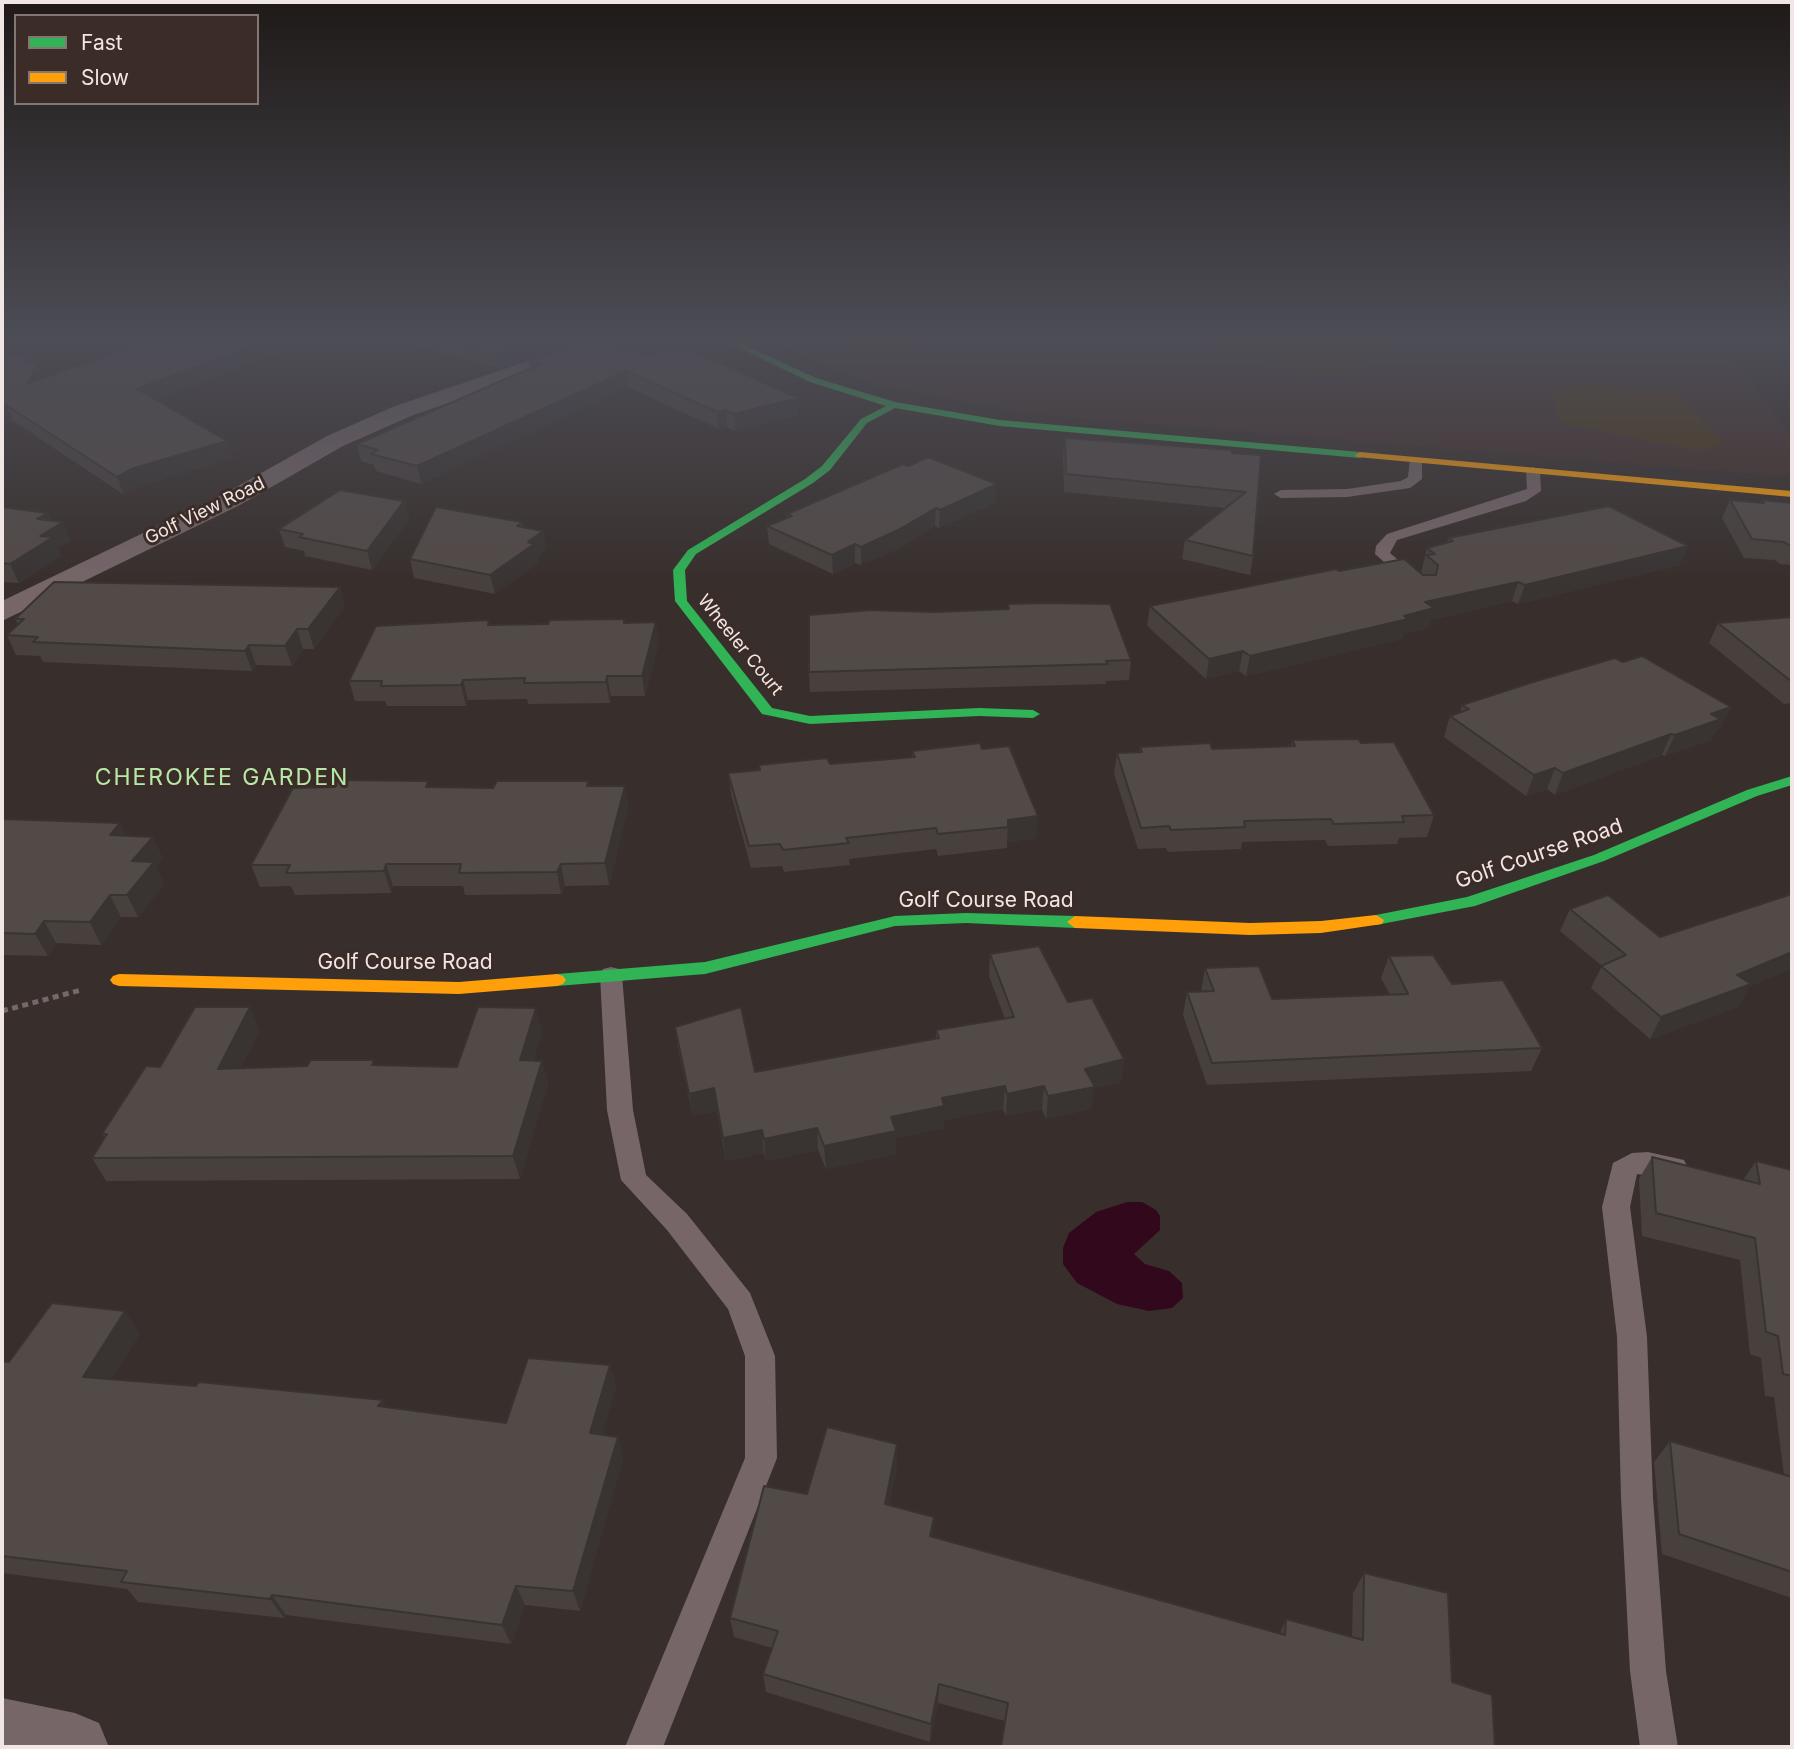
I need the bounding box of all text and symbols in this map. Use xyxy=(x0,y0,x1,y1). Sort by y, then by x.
legend xyxy=(14,14,259,105)
text: Fast xyxy=(81,30,123,55)
text: Slow xyxy=(81,65,129,90)
street label: Golf View Road xyxy=(142,473,268,549)
street label: Wheeler Court xyxy=(693,590,787,700)
district label: CHEROKEE GARDEN xyxy=(97,764,347,792)
street label: Golf Course Road xyxy=(1452,814,1626,894)
street label: Golf Course Road xyxy=(898,888,1074,914)
street label: Golf Course Road xyxy=(317,950,493,976)

